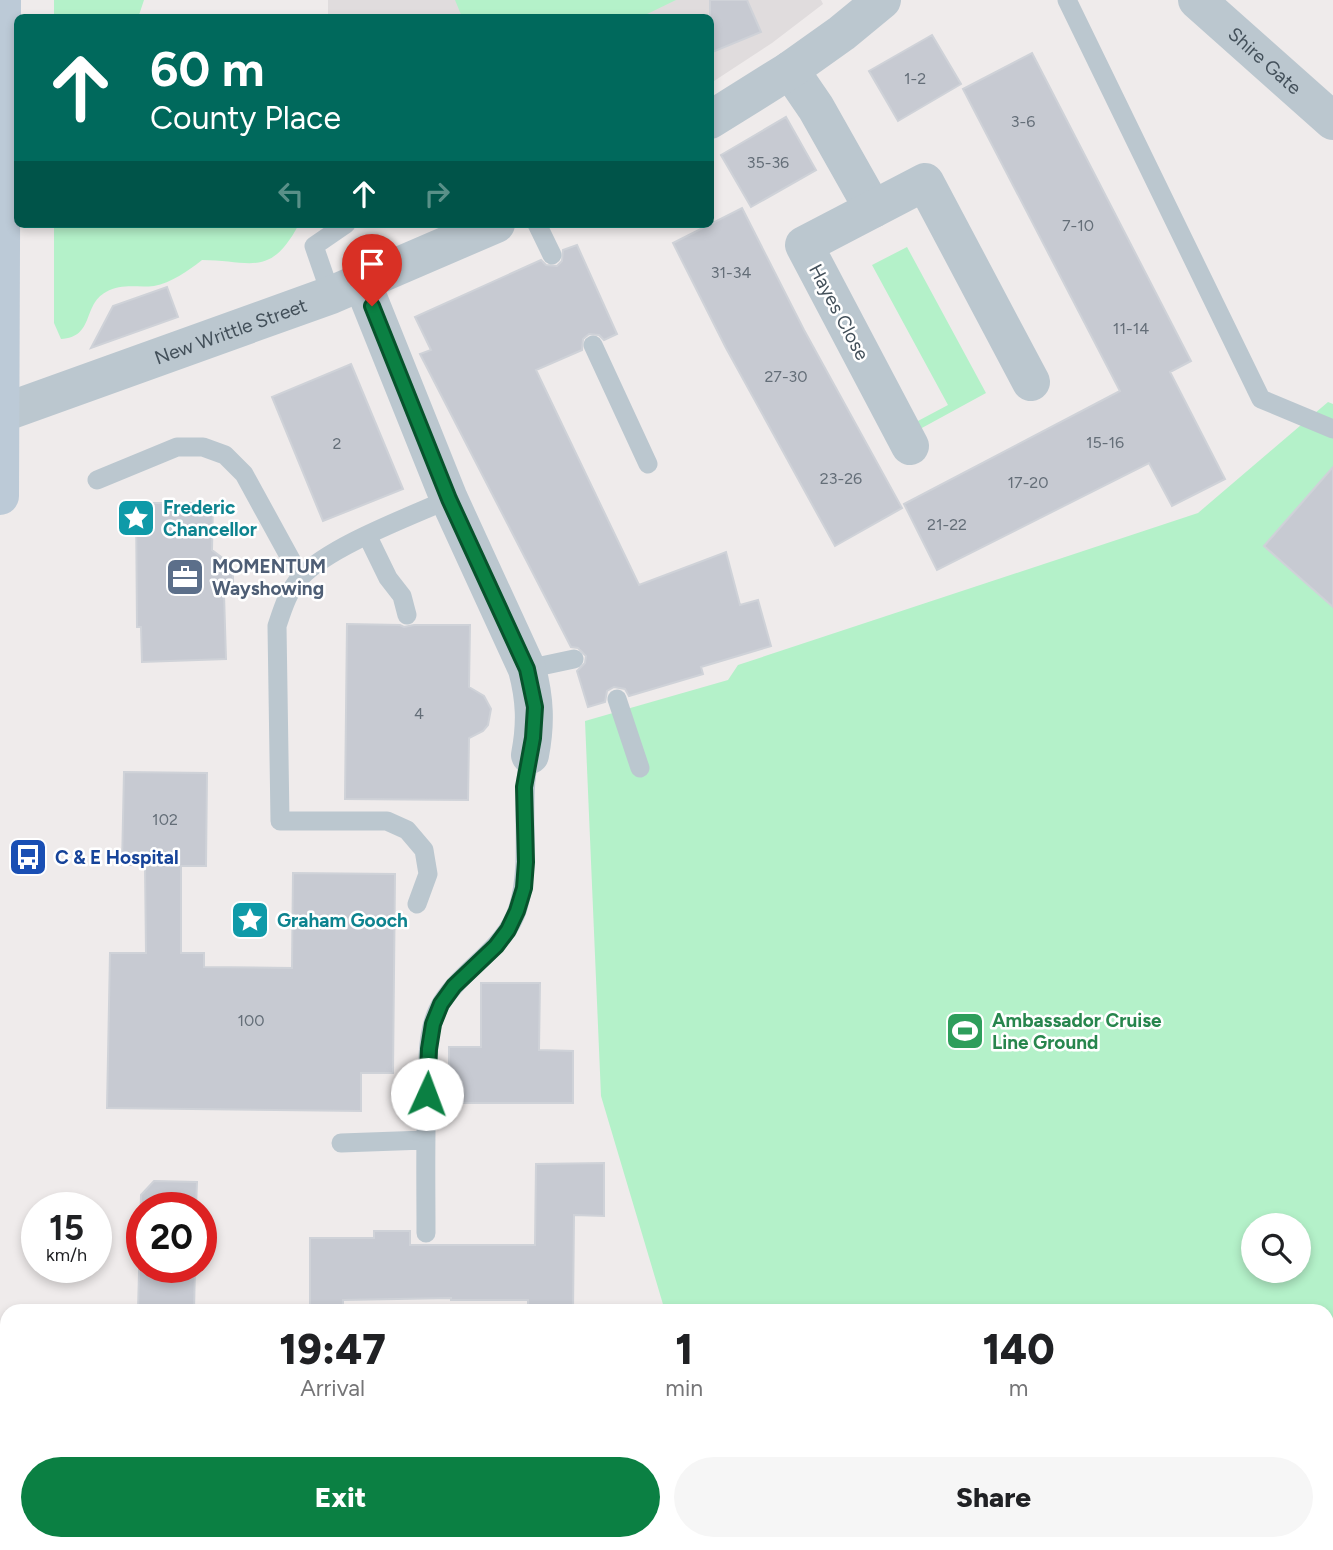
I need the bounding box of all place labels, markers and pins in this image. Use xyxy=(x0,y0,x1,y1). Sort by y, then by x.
pin xyxy=(342,234,402,306)
place label: Frederic Chancellor xyxy=(163,496,257,541)
place icon: Frederic Chancellor xyxy=(115,497,157,539)
place label: MOMENTUM Wayshowing xyxy=(212,555,326,600)
office icon: MOMENTUM Wayshowing xyxy=(164,556,206,598)
bus stop icon: C & E Hospital xyxy=(7,836,49,878)
place label: C & E Hospital xyxy=(55,846,179,869)
place icon: Graham Gooch xyxy=(229,899,271,941)
place label: Graham Gooch xyxy=(277,909,408,932)
place label: Ambassador Cruise Line Ground xyxy=(992,1009,1162,1054)
sports icon: Ambassador Cruise Line Ground xyxy=(944,1010,986,1052)

